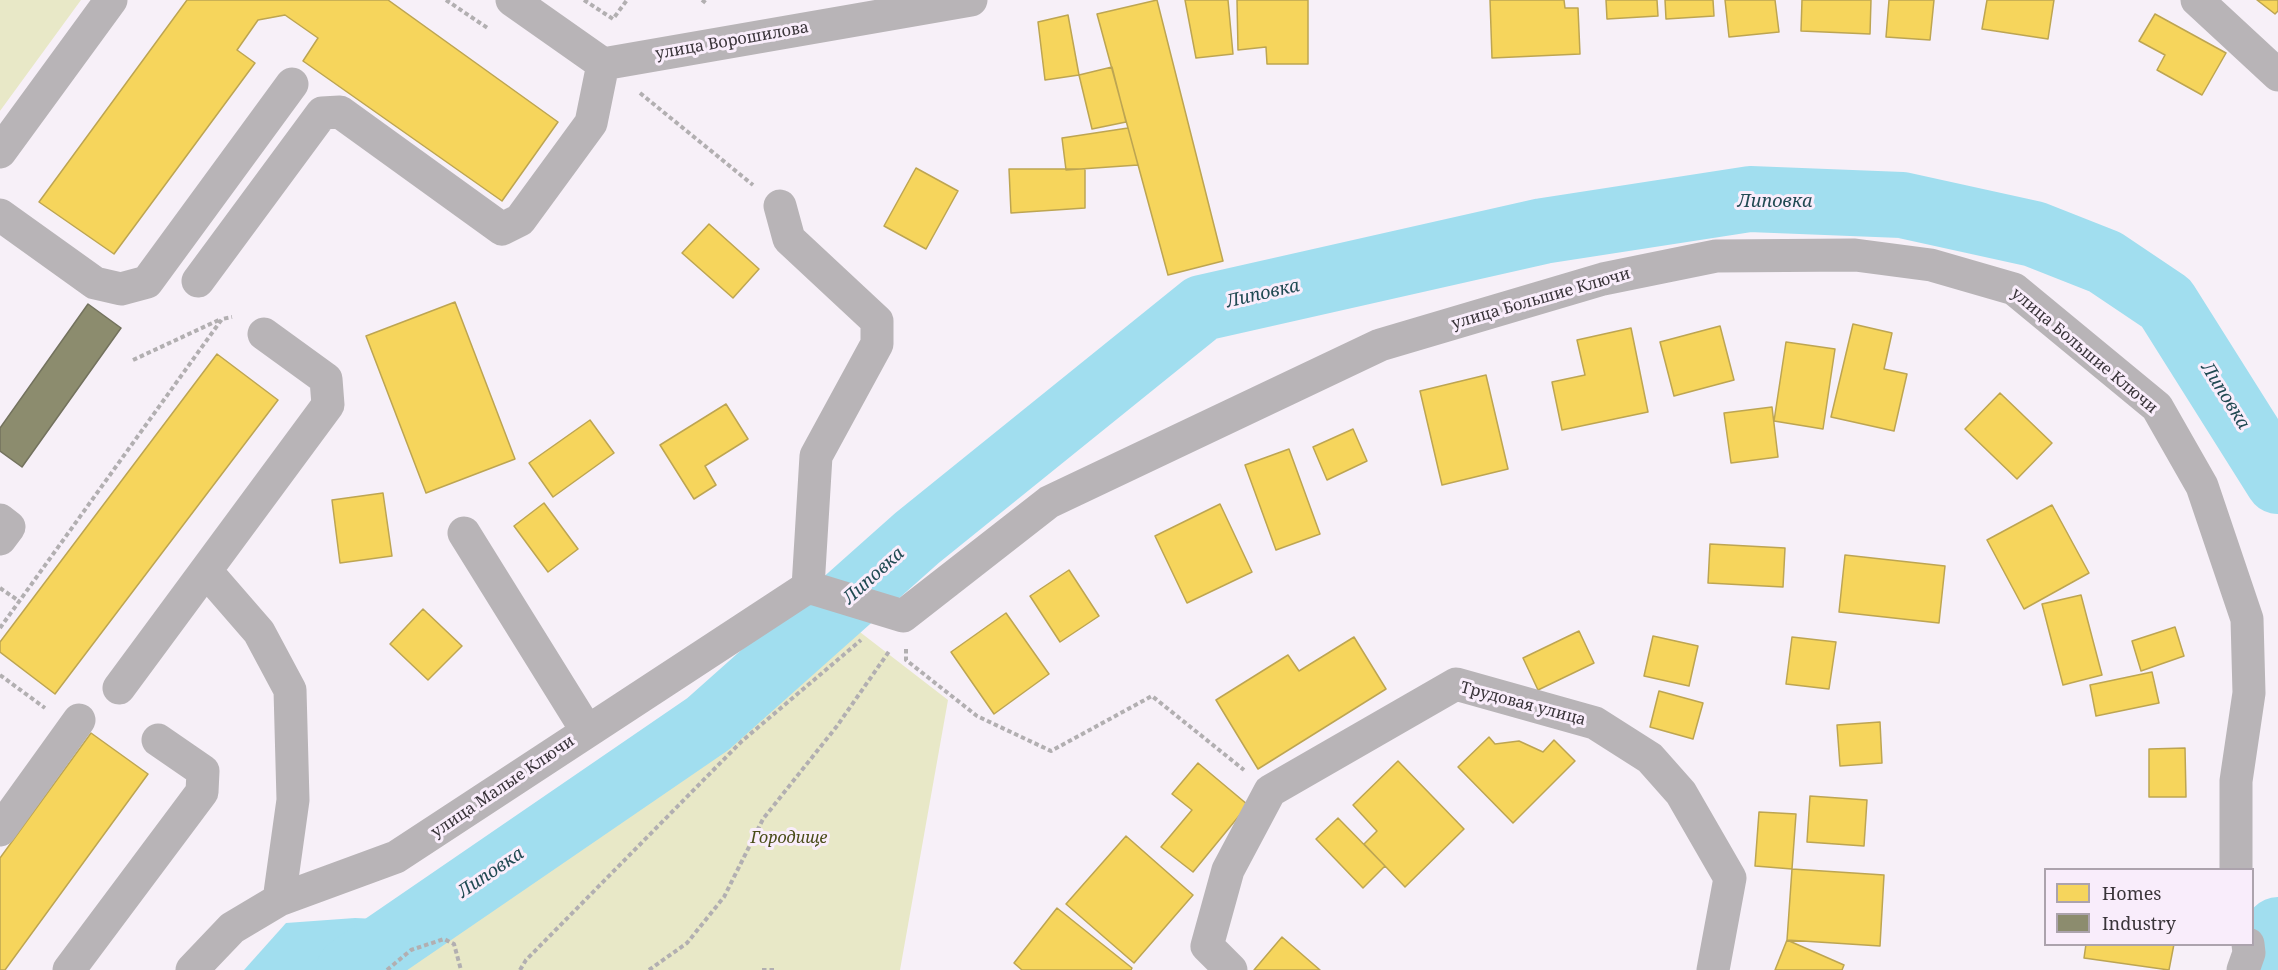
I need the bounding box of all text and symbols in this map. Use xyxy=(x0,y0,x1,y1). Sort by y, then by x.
street label: улица Ворошилова xyxy=(654,18,810,64)
water label: Липовка xyxy=(1738,191,1812,213)
street label: улица Большие Ключи xyxy=(1449,264,1633,334)
water label: Липовка xyxy=(1224,275,1302,313)
street label: улица Большие Ключи xyxy=(2007,284,2161,418)
water label: Липовка xyxy=(2196,359,2254,433)
water label: Липовка xyxy=(839,543,909,609)
street label: Трудовая улица xyxy=(1458,678,1588,730)
street label: улица Малые Ключи xyxy=(428,732,578,842)
park label: Городище xyxy=(751,828,827,848)
water label: Липовка xyxy=(454,843,528,903)
legend xyxy=(2044,868,2254,946)
text: Homes xyxy=(2102,881,2161,905)
text: Industry xyxy=(2102,911,2176,935)

